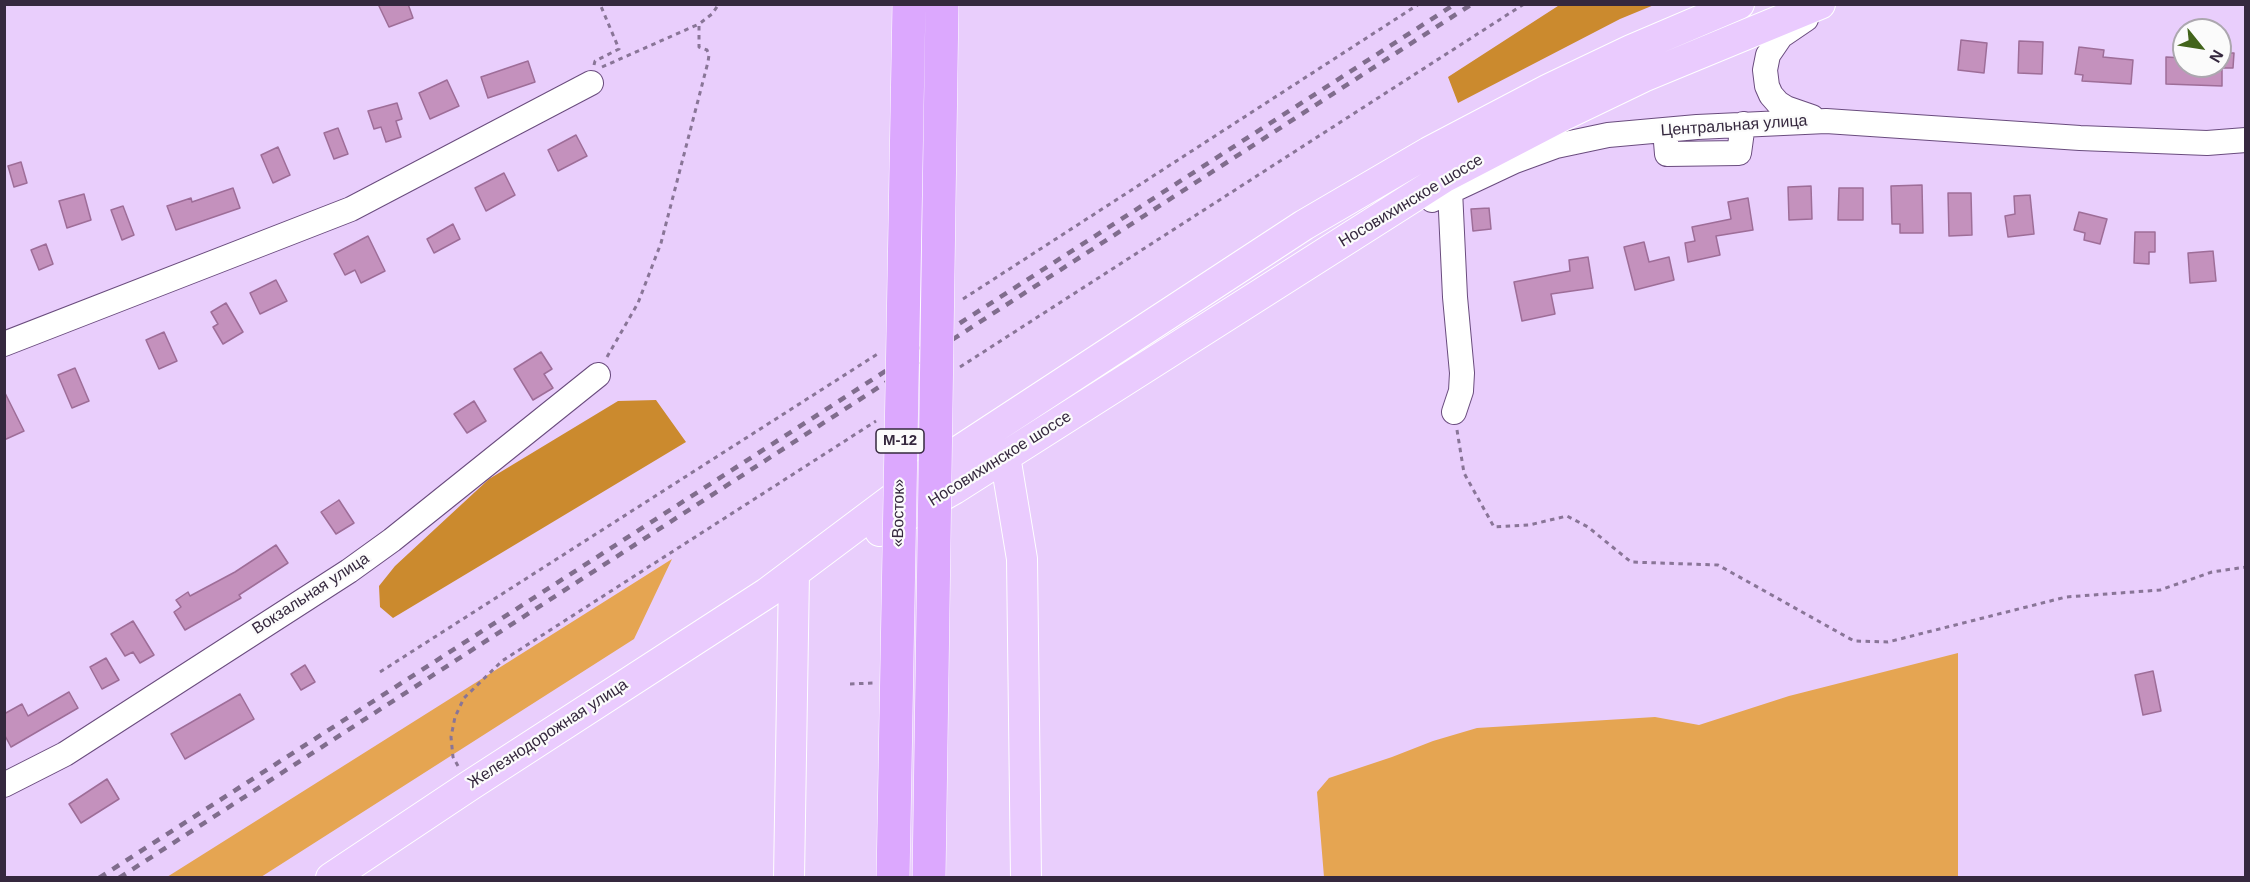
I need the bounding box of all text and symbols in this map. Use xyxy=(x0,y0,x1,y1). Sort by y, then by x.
north arrow xyxy=(2172,18,2232,78)
text: N xyxy=(2206,47,2227,66)
street label: Центральная улица xyxy=(1660,111,1808,141)
street label: Носовихинское шоссе xyxy=(1335,150,1487,252)
street label: Носовихинское шоссе xyxy=(925,407,1075,511)
road number: М-12 xyxy=(876,429,924,453)
street label: «Восток» xyxy=(889,479,909,547)
street label: Вокзальная улица xyxy=(249,549,373,639)
street label: Железнодорожная улица xyxy=(464,675,632,793)

